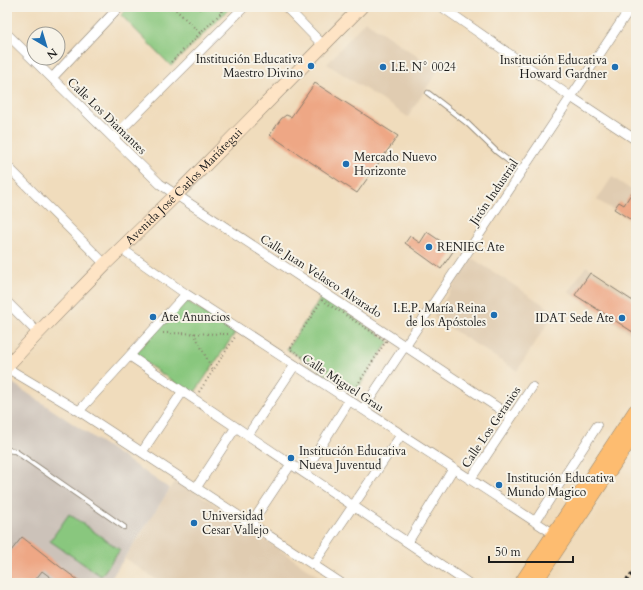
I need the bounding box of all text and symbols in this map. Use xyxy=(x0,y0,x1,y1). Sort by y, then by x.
north arrow xyxy=(26,26,66,66)
text: N xyxy=(43,45,60,63)
place label: Institución Educativa Maestro Divino xyxy=(196,51,304,81)
place label: Institución Educativa Howard Gardner xyxy=(500,52,608,82)
place label: I.E. N° 0024 xyxy=(391,59,456,75)
marker: Institución Educativa Maestro Divino xyxy=(306,61,316,71)
marker: I.E. N° 0024 xyxy=(378,62,388,72)
marker: Institución Educativa Howard Gardner xyxy=(610,62,620,72)
street label: Calle Los Diamantes xyxy=(64,74,150,158)
street label: Avenida José Carlos Mariátegui xyxy=(122,124,246,248)
place label: Mercado Nuevo Horizonte xyxy=(354,149,437,179)
street label: Jirón Industrial xyxy=(465,156,522,230)
marker: Mercado Nuevo Horizonte xyxy=(341,159,351,169)
street label: Calle Juan Velasco Alvarado xyxy=(257,231,385,322)
place label: RENIEC Ate xyxy=(437,239,505,255)
marker: RENIEC Ate xyxy=(424,242,434,252)
place label: I.E.P. María Reina de los Apóstoles xyxy=(393,300,487,330)
place label: Ate Anuncios xyxy=(161,309,230,325)
marker: I.E.P. María Reina de los Apóstoles xyxy=(489,310,499,320)
place label: IDAT Sede Ate xyxy=(535,310,614,326)
marker: Ate Anuncios xyxy=(148,312,158,322)
marker: IDAT Sede Ate xyxy=(617,313,627,323)
street label: Calle Miguel Grau xyxy=(299,351,387,416)
street label: Calle Los Geranios xyxy=(458,383,524,471)
place label: Institución Educativa Nueva Juventud xyxy=(299,443,407,473)
marker: Institución Educativa Nueva Juventud xyxy=(286,453,296,463)
place label: Institución Educativa Mundo Magico xyxy=(507,470,615,500)
marker: Institución Educativa Mundo Magico xyxy=(494,480,504,490)
place label: Universidad Cesar Vallejo xyxy=(202,508,269,538)
marker: Universidad Cesar Vallejo xyxy=(189,518,199,528)
scale bar xyxy=(489,538,573,564)
text: 50 m xyxy=(495,544,522,560)

